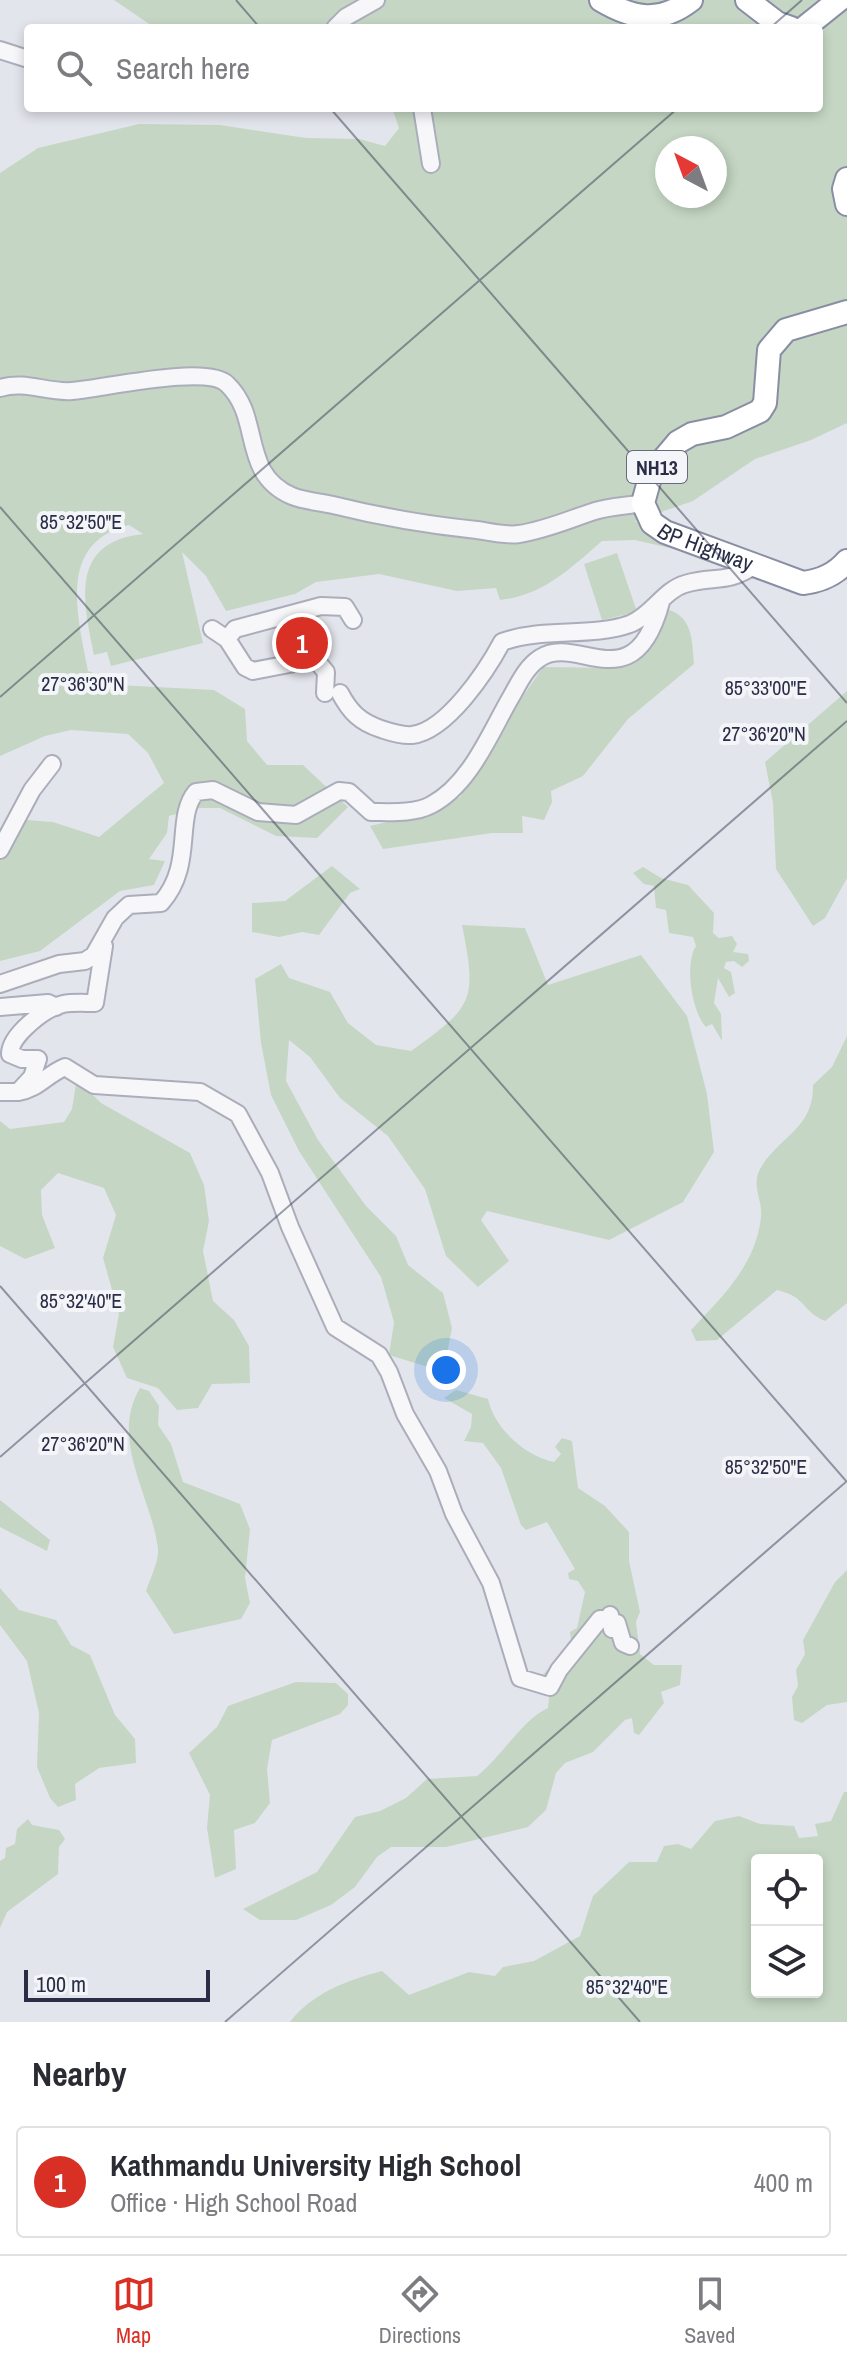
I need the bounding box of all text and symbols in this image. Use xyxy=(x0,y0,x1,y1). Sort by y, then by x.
search box xyxy=(24,24,823,112)
icon: search xyxy=(52,46,96,90)
text: Search here xyxy=(116,48,250,88)
north arrow xyxy=(655,136,727,208)
road number: NH13 xyxy=(627,451,687,483)
text: 85°32'50"E xyxy=(40,508,122,535)
street label: BP Highway xyxy=(651,516,757,578)
pin: 1 xyxy=(276,613,328,673)
text: 27°36'30"N xyxy=(41,670,125,697)
text: 85°33'00"E xyxy=(725,674,807,701)
text: 27°36'20"N xyxy=(722,720,806,747)
text: 85°32'40"E xyxy=(40,1287,122,1314)
your location xyxy=(426,1350,466,1390)
text: 27°36'20"N xyxy=(41,1430,125,1457)
text: 85°32'50"E xyxy=(725,1453,807,1480)
map controls xyxy=(751,1854,823,1998)
button: locate xyxy=(751,1854,823,1926)
button: layers xyxy=(751,1926,823,1998)
scale bar xyxy=(24,1966,210,2002)
text: 100 m xyxy=(36,1969,86,1999)
text: 85°32'40"E xyxy=(586,1973,668,2000)
text: Nearby xyxy=(32,2051,127,2097)
text: Kathmandu University High School xyxy=(110,2145,521,2185)
text: 1 xyxy=(54,2165,66,2200)
text: 400 m xyxy=(754,2165,813,2200)
text: Office · High School Road xyxy=(110,2185,357,2220)
tab: Map xyxy=(112,2272,156,2350)
tab: Directions xyxy=(379,2272,461,2350)
tab: Saved xyxy=(684,2272,735,2350)

